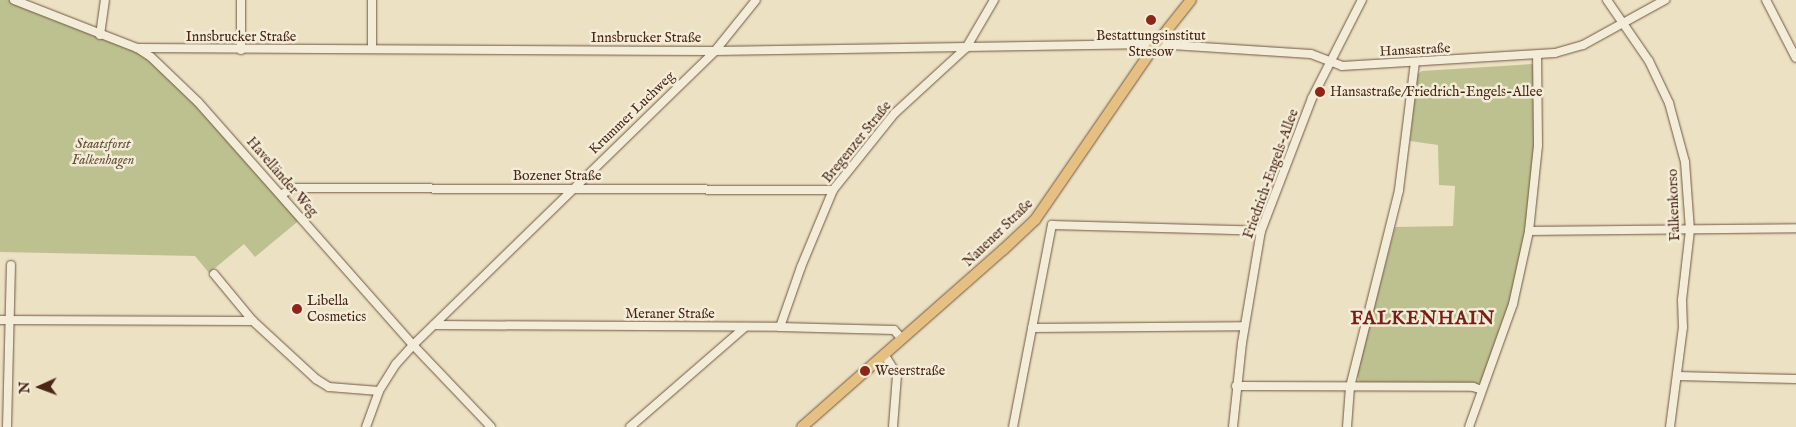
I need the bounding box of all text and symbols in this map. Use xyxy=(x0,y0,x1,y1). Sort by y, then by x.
marker: Bestattungsinstitut Stresow xyxy=(1145,14,1157,26)
place label: Bestattungsinstitut Stresow xyxy=(1096,28,1206,60)
street label: Innsbrucker Straße xyxy=(186,29,296,45)
street label: Innsbrucker Straße xyxy=(591,30,701,46)
street label: Hansastraße xyxy=(1379,40,1451,60)
street label: Krummer Luchweg xyxy=(586,68,678,158)
place label: Hansastraße/Friedrich-Engels-Allee xyxy=(1330,84,1542,100)
marker: Hansastraße/Friedrich-Engels-Allee xyxy=(1314,86,1326,98)
street label: Bregenzer Straße xyxy=(819,98,895,186)
street label: Friedrich-Engels-Allee xyxy=(1240,107,1302,241)
street label: Havelländer Weg xyxy=(243,134,321,220)
park label: Staatsforst Falkenhagen xyxy=(72,136,134,168)
street label: Bozener Straße xyxy=(513,168,601,184)
street label: Falkenkorso xyxy=(1664,169,1684,241)
street label: Nauener Straße xyxy=(960,196,1036,270)
place label: Libella Cosmetics xyxy=(307,293,366,326)
marker: Libella Cosmetics xyxy=(291,303,303,315)
street label: Meraner Straße xyxy=(625,306,715,322)
district label: FALKENHAIN xyxy=(1349,309,1497,331)
north arrow xyxy=(15,362,65,412)
place label: Weserstraße xyxy=(875,363,945,379)
marker: Weserstraße xyxy=(859,365,871,377)
text: N xyxy=(16,381,34,394)

